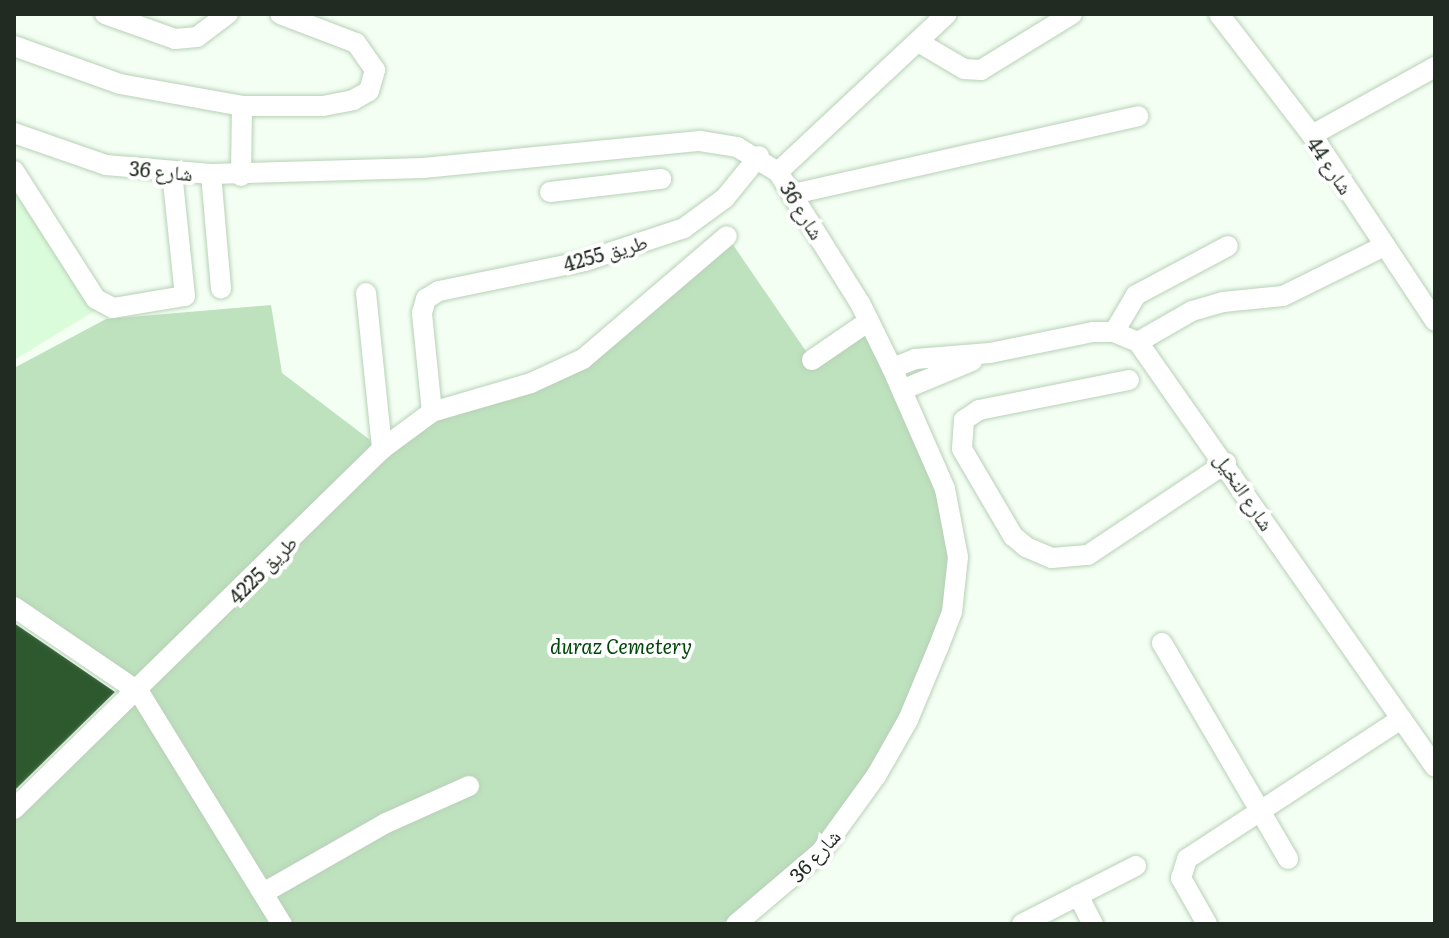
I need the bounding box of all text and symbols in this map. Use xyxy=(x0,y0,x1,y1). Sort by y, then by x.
street label: شارع 44 xyxy=(1303,132,1359,198)
street label: شارع 36 xyxy=(128,155,194,185)
street label: شارع 36 xyxy=(776,177,830,243)
street label: طريق 4255 xyxy=(560,229,650,275)
street label: شارع النخيل xyxy=(1210,447,1280,535)
street label: طريق 4225 xyxy=(223,530,301,608)
park label: duraz Cemetery xyxy=(550,633,692,657)
street label: شارع 36 xyxy=(784,824,844,886)

